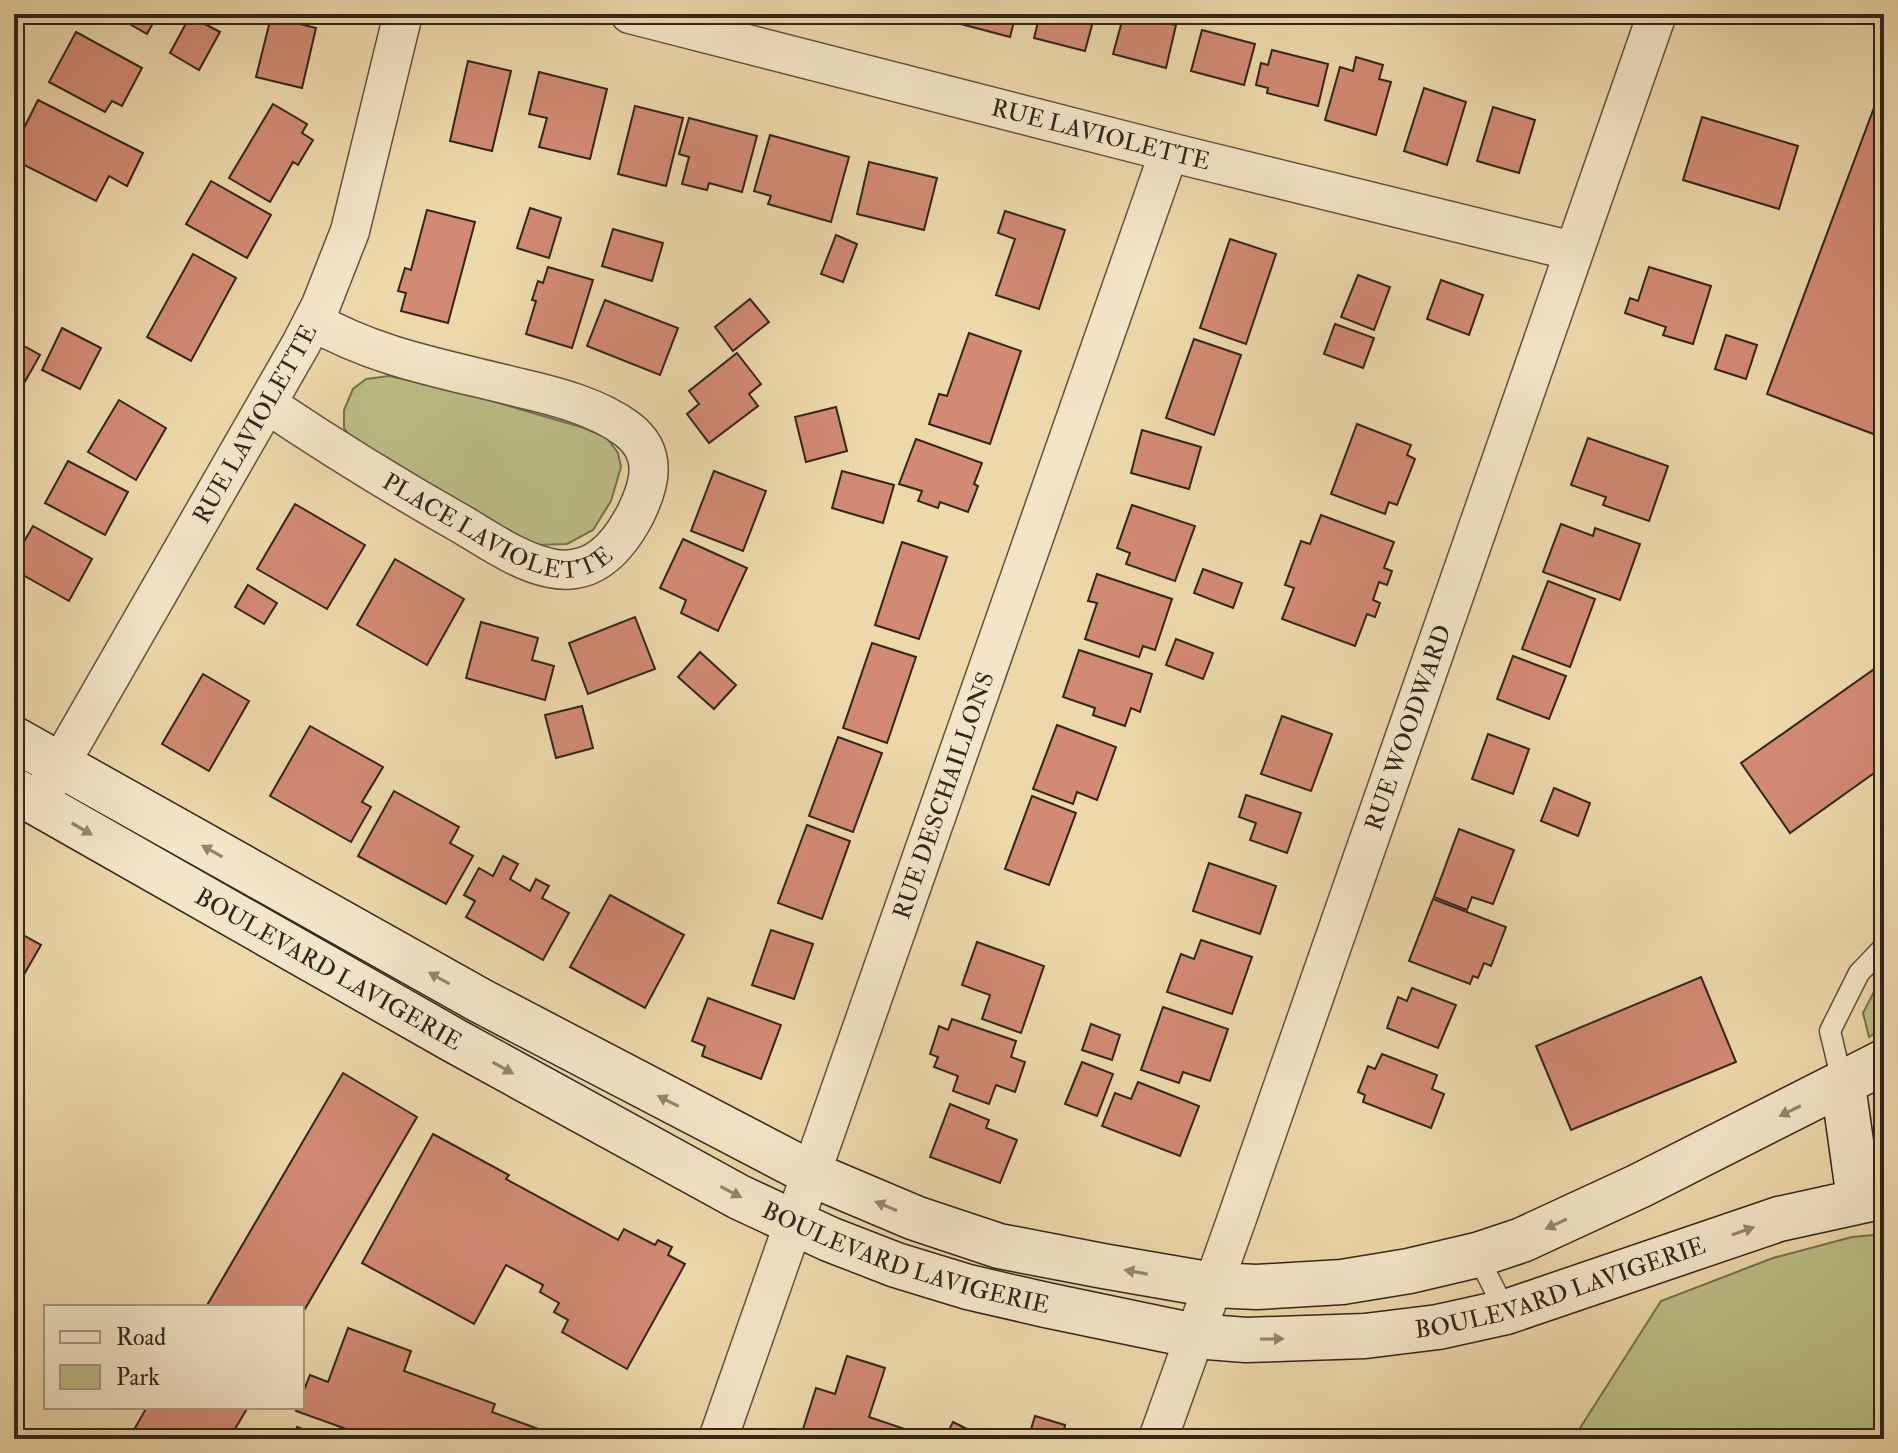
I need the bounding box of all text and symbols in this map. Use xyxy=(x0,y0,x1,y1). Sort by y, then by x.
street label: RUE LAVIOLETTE xyxy=(988,92,1213,178)
street label: RUE LAVIOLETTE xyxy=(186,319,324,529)
street label: PLACE LAVIOLETTE xyxy=(377,466,619,586)
street label: RUE WOODWARD xyxy=(1358,621,1459,835)
street label: RUE DESCHAILLONS xyxy=(886,668,1002,923)
one-way arrow xyxy=(71,822,93,836)
one-way arrow xyxy=(201,844,223,858)
street label: BOULEVARD LAVIGERIE xyxy=(189,881,467,1058)
one-way arrow xyxy=(427,971,450,985)
one-way arrow xyxy=(491,1061,514,1075)
one-way arrow xyxy=(656,1094,679,1107)
one-way arrow xyxy=(1779,1104,1802,1118)
one-way arrow xyxy=(719,1186,742,1199)
street label: BOULEVARD LAVIGERIE xyxy=(757,1195,1052,1321)
one-way arrow xyxy=(874,1199,898,1212)
one-way arrow xyxy=(1544,1217,1568,1231)
one-way arrow xyxy=(1731,1225,1755,1237)
street label: BOULEVARD LAVIGERIE xyxy=(1413,1230,1710,1346)
one-way arrow xyxy=(1124,1265,1149,1278)
legend xyxy=(44,1305,304,1409)
text: Road xyxy=(116,1322,166,1353)
one-way arrow xyxy=(1260,1333,1285,1346)
text: Park xyxy=(116,1362,160,1393)

